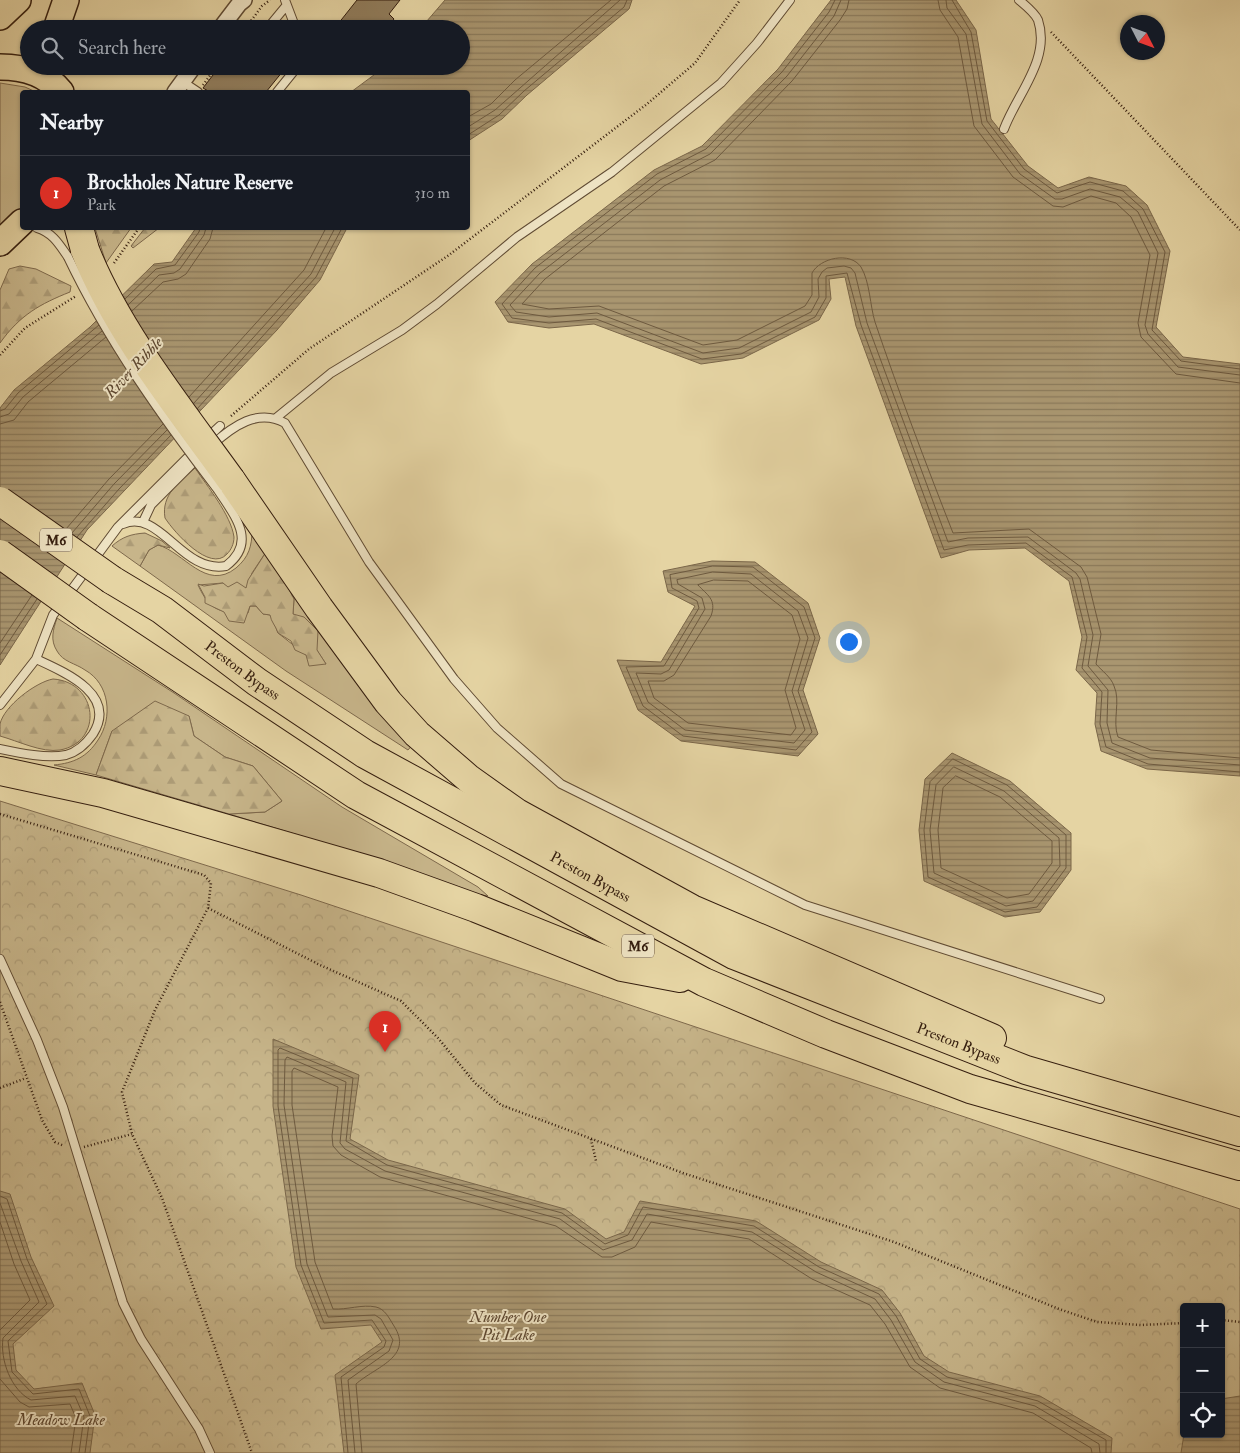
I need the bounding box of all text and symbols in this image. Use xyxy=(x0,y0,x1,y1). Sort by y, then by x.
north arrow xyxy=(1120,15,1165,60)
search box xyxy=(20,20,470,75)
icon: search xyxy=(38,34,66,62)
text: Search here xyxy=(78,36,166,60)
text: Nearby xyxy=(40,109,103,136)
text: Brockholes Nature Reserve xyxy=(87,171,293,195)
text: 1 xyxy=(53,183,59,203)
text: 310 m xyxy=(414,183,450,203)
text: Park xyxy=(87,195,116,215)
water label: River Ribble xyxy=(100,332,168,403)
road number: M6 xyxy=(40,528,72,552)
your location xyxy=(836,629,862,655)
street label: Preston Bypass xyxy=(201,637,284,705)
street label: Preston Bypass xyxy=(547,848,634,907)
road number: M6 xyxy=(622,934,654,958)
pin: 1 xyxy=(369,1011,401,1052)
street label: Preston Bypass xyxy=(914,1019,1003,1069)
map controls xyxy=(1180,1303,1225,1438)
button: + xyxy=(1180,1303,1225,1348)
water label: Number One Pit Lake xyxy=(469,1307,547,1345)
button: − xyxy=(1180,1348,1225,1393)
button: locate xyxy=(1180,1393,1225,1438)
water label: Meadow Lake xyxy=(16,1410,105,1430)

